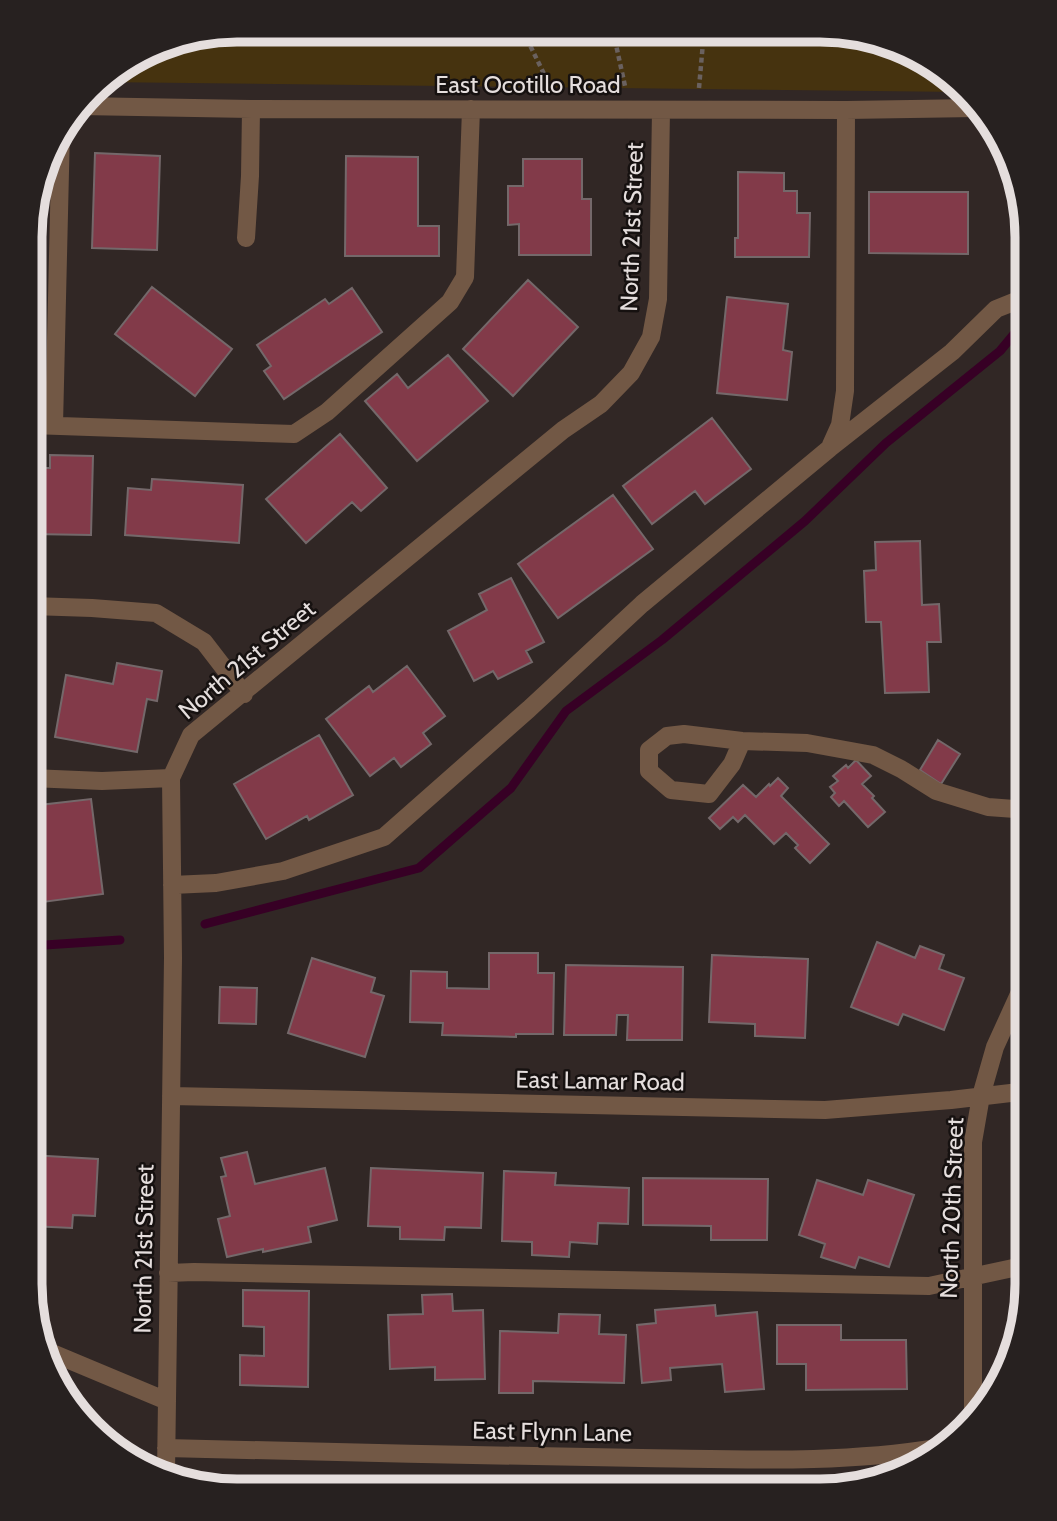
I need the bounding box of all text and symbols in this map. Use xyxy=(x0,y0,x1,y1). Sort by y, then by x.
street label: East Ocotillo Road xyxy=(435,70,621,99)
street label: North 21st Street xyxy=(614,142,649,312)
street label: North 21st Street xyxy=(172,594,321,725)
street label: East Lamar Road xyxy=(515,1065,685,1096)
street label: North 20th Street xyxy=(934,1117,969,1299)
street label: North 21st Street xyxy=(128,1164,159,1334)
street label: East Flynn Lane xyxy=(472,1416,632,1447)

